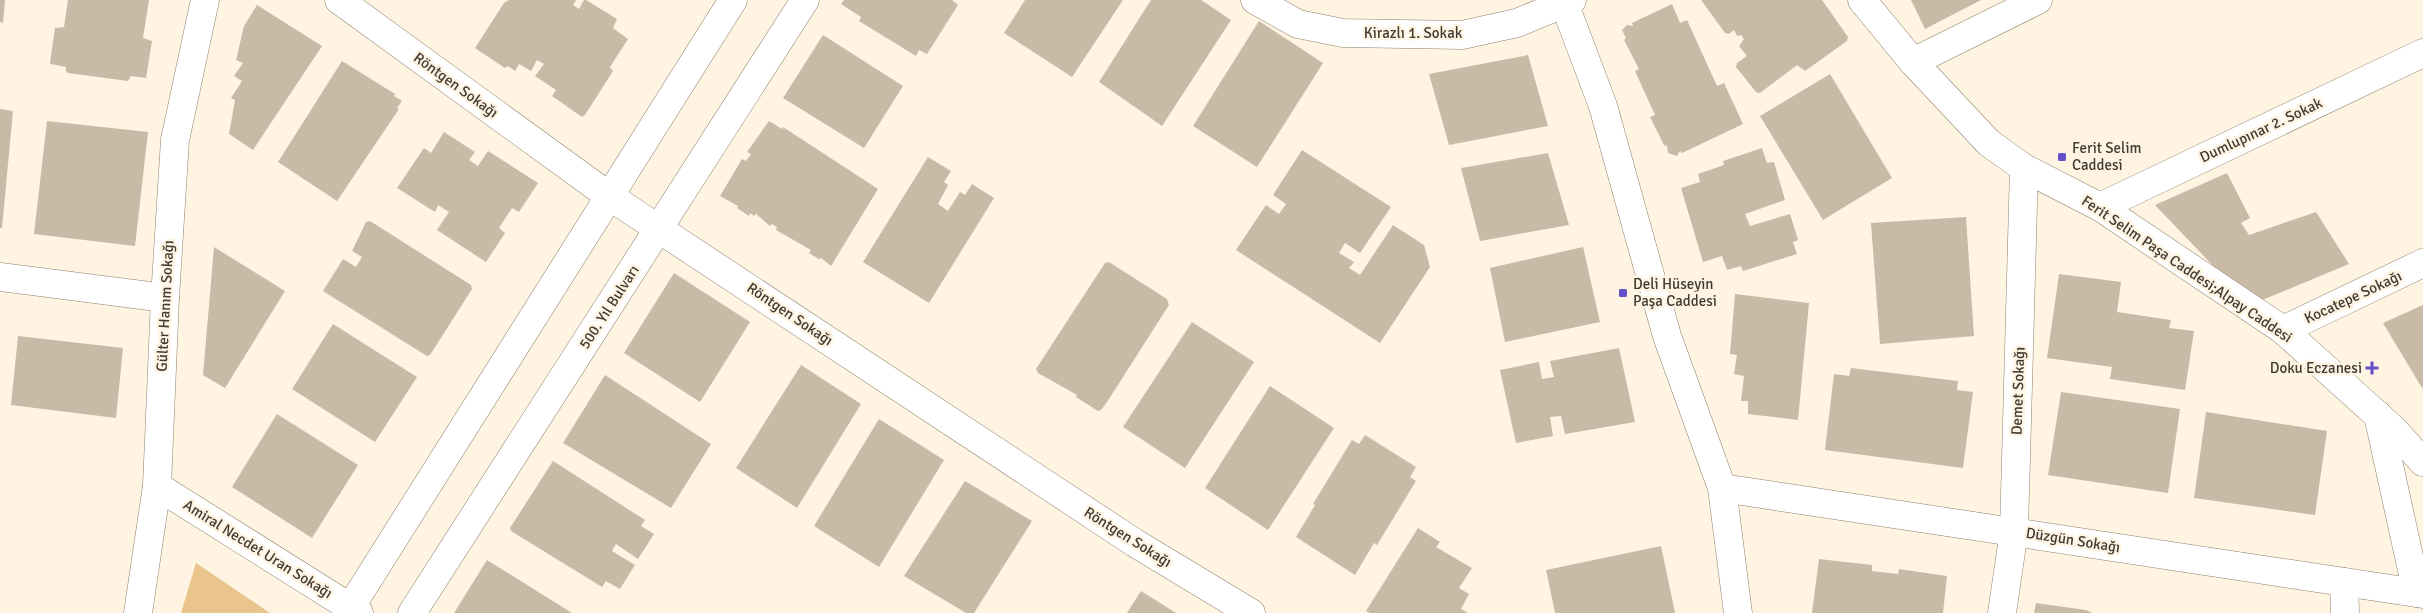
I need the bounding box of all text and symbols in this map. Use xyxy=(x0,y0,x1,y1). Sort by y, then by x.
street label: Kirazlı 1. Sokak xyxy=(1364,24,1463,42)
street label: Röntgen Sokağı xyxy=(410,48,502,122)
street label: Dumlupınar 2. Sokak xyxy=(2197,94,2326,166)
place label: Ferit Selim Caddesi xyxy=(2072,139,2141,174)
marker: Ferit Selim Caddesi xyxy=(2056,151,2068,163)
street label: Ferit Selim Paşa Caddesi;Alpay Caddesi xyxy=(2078,192,2296,346)
street label: Gülter Hanım Sokağı xyxy=(153,240,177,372)
street label: 500. Yıl Bulvarı xyxy=(575,262,643,352)
street label: Kocatepe Sokağı xyxy=(2301,267,2405,327)
place label: Deli Hüseyin Paşa Caddesi xyxy=(1633,275,1717,310)
street label: Röntgen Sokağı xyxy=(743,279,837,349)
marker: Deli Hüseyin Paşa Caddesi xyxy=(1617,287,1629,299)
street label: Demet Sokağı xyxy=(2007,346,2029,436)
place label: Doku Eczanesi xyxy=(2270,359,2362,377)
marker: Doku Eczanesi xyxy=(2366,362,2378,374)
street label: Amiral Necdet Uran Sokağı xyxy=(180,496,336,602)
street label: Röntgen Sokağı xyxy=(1081,503,1175,571)
street label: Düzgün Sokağı xyxy=(2025,524,2121,556)

